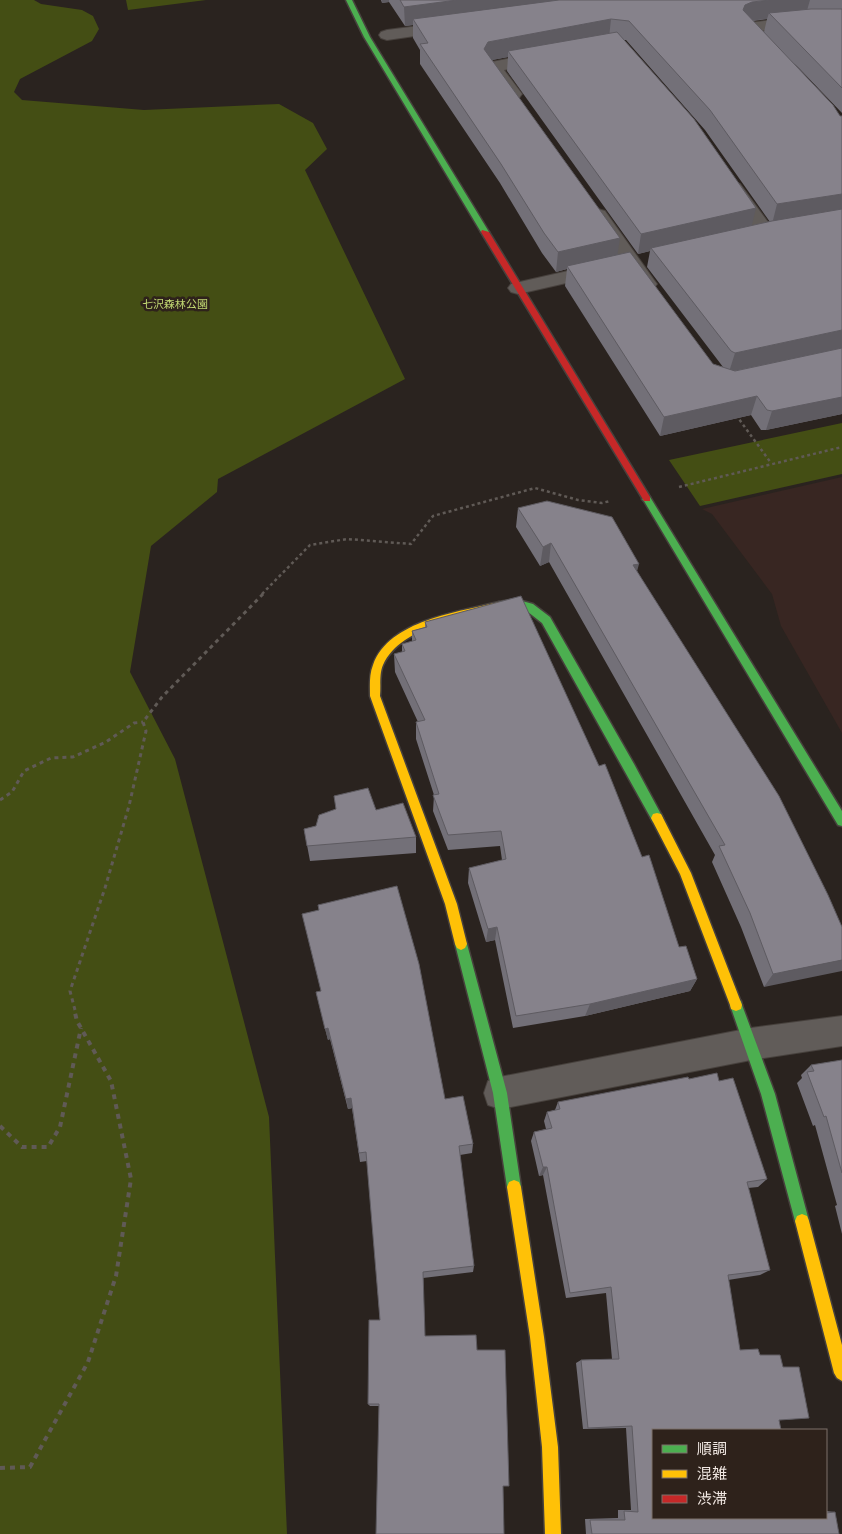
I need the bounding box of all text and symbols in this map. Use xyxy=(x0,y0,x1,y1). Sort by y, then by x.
park label: 七沢森林公園 xyxy=(142,298,208,311)
legend xyxy=(652,1429,827,1519)
text: 順調 xyxy=(697,1440,727,1458)
text: 混雑 xyxy=(697,1465,727,1483)
text: 渋滞 xyxy=(697,1490,727,1508)

